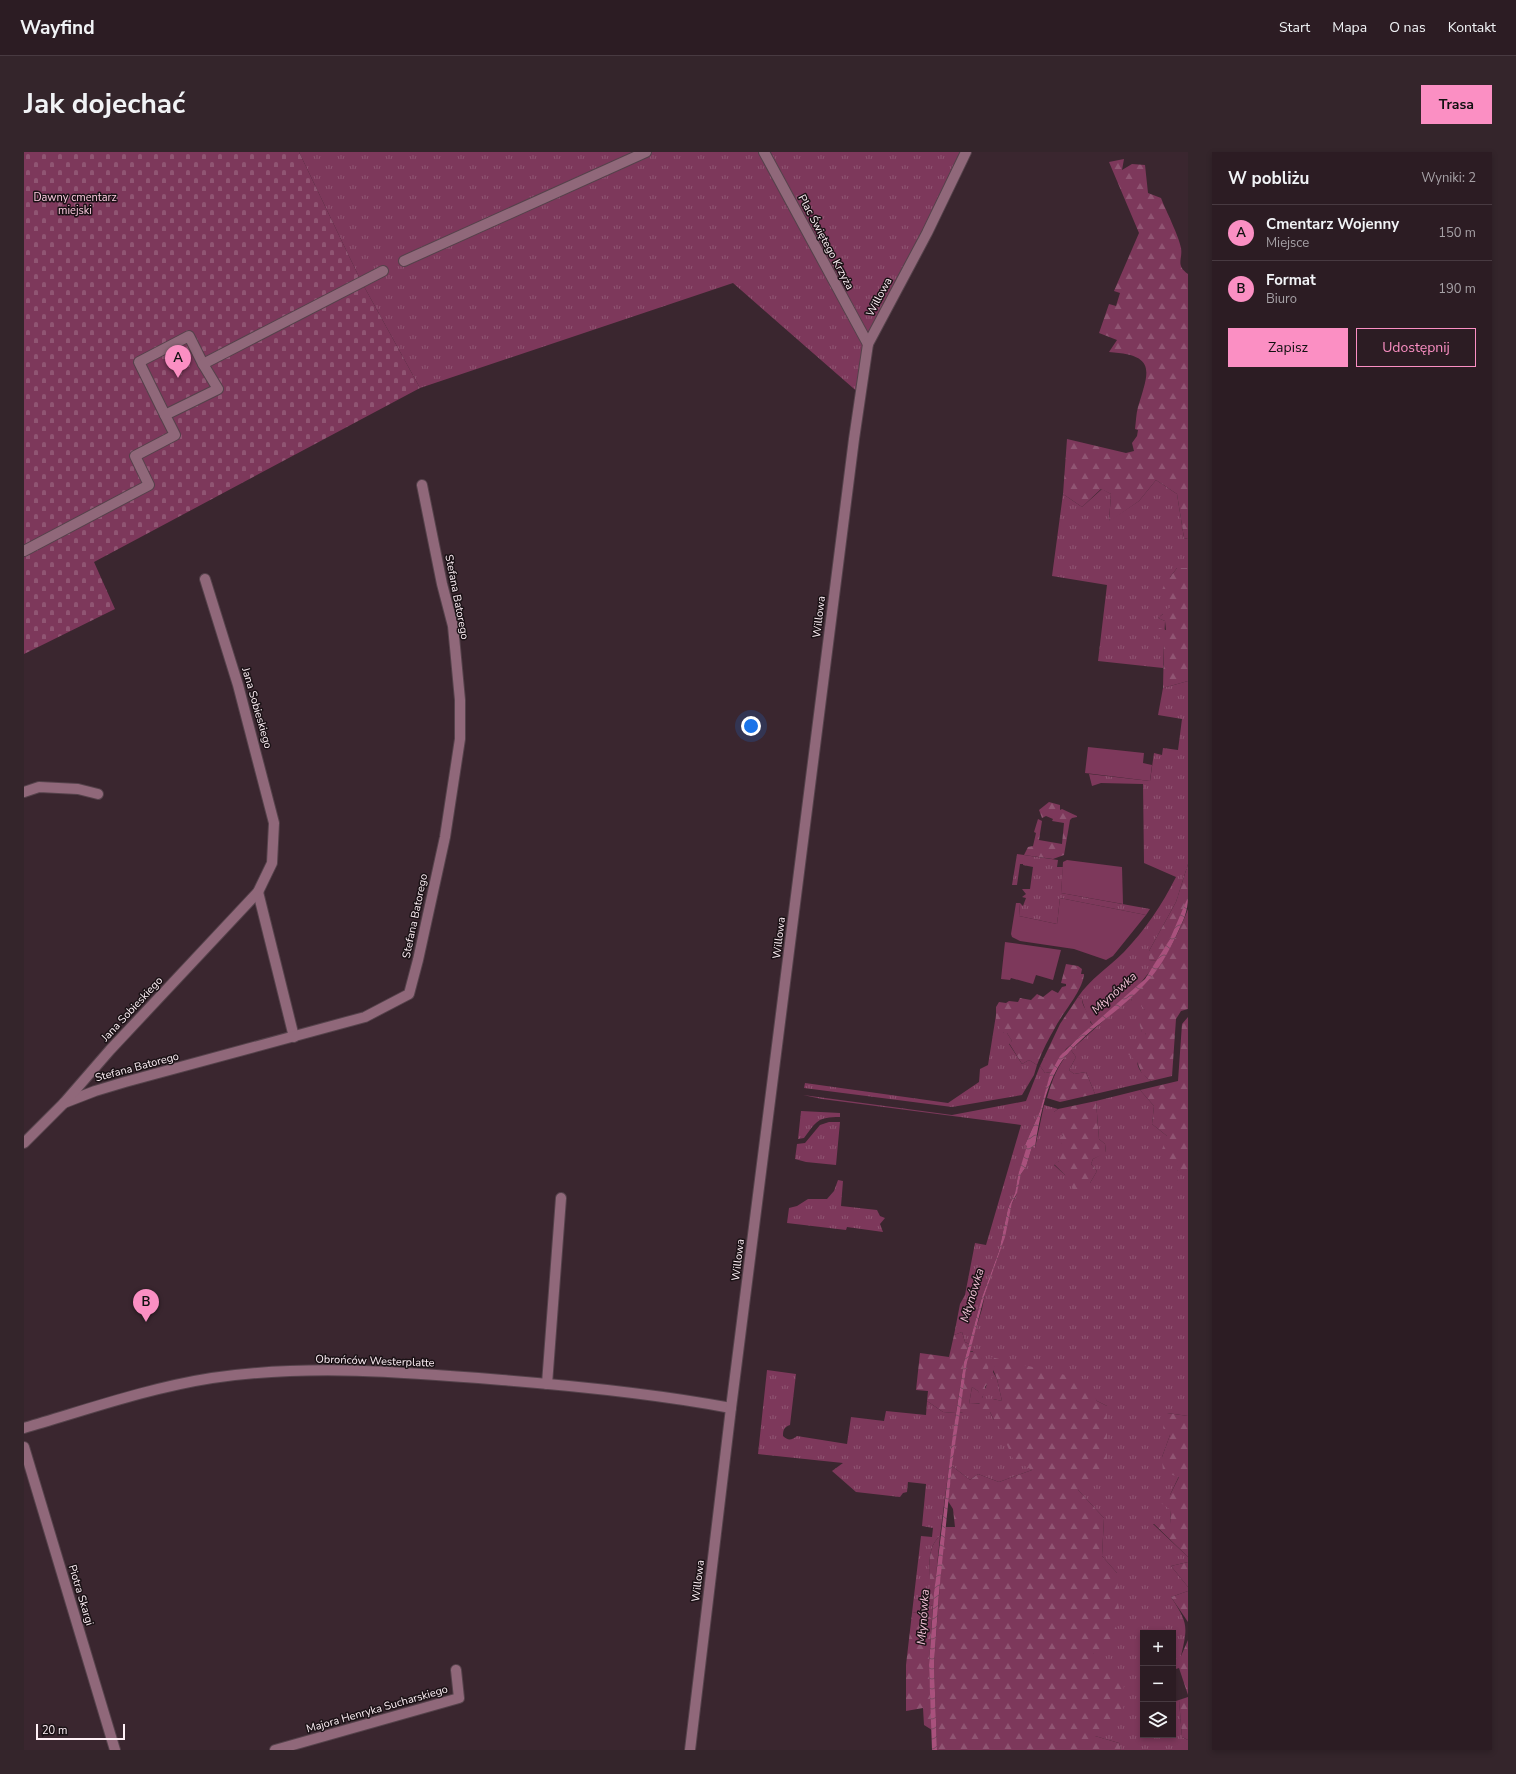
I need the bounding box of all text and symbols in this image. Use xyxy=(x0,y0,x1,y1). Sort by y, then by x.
text: Wayfind xyxy=(20,15,95,41)
text: Start xyxy=(1279,18,1310,37)
text: Mapa xyxy=(1332,18,1367,37)
text: O nas xyxy=(1389,18,1426,37)
text: Kontakt xyxy=(1448,18,1496,37)
text: Jak dojechać xyxy=(24,85,185,123)
button: Trasa xyxy=(1421,85,1492,124)
text: W pobliżu xyxy=(1228,167,1309,190)
text: Wyniki: 2 xyxy=(1421,169,1476,187)
park label: Dawny cmentarz miejski xyxy=(33,190,117,218)
street label: Plac Świętego Krzyża xyxy=(795,191,858,292)
text: Cmentarz Wojenny xyxy=(1266,214,1399,234)
text: A xyxy=(1236,224,1246,242)
text: 150 m xyxy=(1438,224,1476,242)
text: Miejsce xyxy=(1266,234,1309,252)
text: Format xyxy=(1266,270,1316,290)
street label: Willowa xyxy=(862,275,896,319)
text: B xyxy=(1237,280,1245,298)
text: 190 m xyxy=(1438,280,1476,298)
text: Biuro xyxy=(1266,290,1297,308)
button: Zapisz xyxy=(1228,328,1348,367)
button: Udostępnij xyxy=(1356,328,1476,367)
pin: A xyxy=(165,345,191,378)
street label: Stefana Batorego xyxy=(441,553,473,641)
street label: Willowa xyxy=(809,595,829,639)
street label: Jana Sobieskiego xyxy=(238,665,276,750)
your location xyxy=(741,716,761,736)
street label: Stefana Batorego xyxy=(399,872,431,960)
street label: Willowa xyxy=(769,916,789,960)
water label: Młynówka xyxy=(1088,968,1140,1018)
street label: Jana Sobieskiego xyxy=(97,973,166,1045)
street label: Stefana Batorego xyxy=(93,1049,181,1085)
street label: Willowa xyxy=(728,1238,748,1282)
water label: Młynówka xyxy=(956,1266,988,1324)
pin: B xyxy=(133,1289,159,1322)
street label: Obrońców Westerplatte xyxy=(315,1351,435,1371)
street label: Willowa xyxy=(688,1559,708,1603)
street label: Piotra Skargi xyxy=(65,1563,97,1627)
water label: Młynówka xyxy=(913,1589,933,1645)
map controls xyxy=(1140,1630,1176,1738)
button: + xyxy=(1140,1630,1176,1666)
button: − xyxy=(1140,1666,1176,1702)
street label: Majora Henryka Sucharskiego xyxy=(304,1682,450,1736)
button: layers xyxy=(1140,1702,1176,1738)
scale bar xyxy=(36,1722,125,1741)
text: 20 m xyxy=(42,1723,67,1738)

